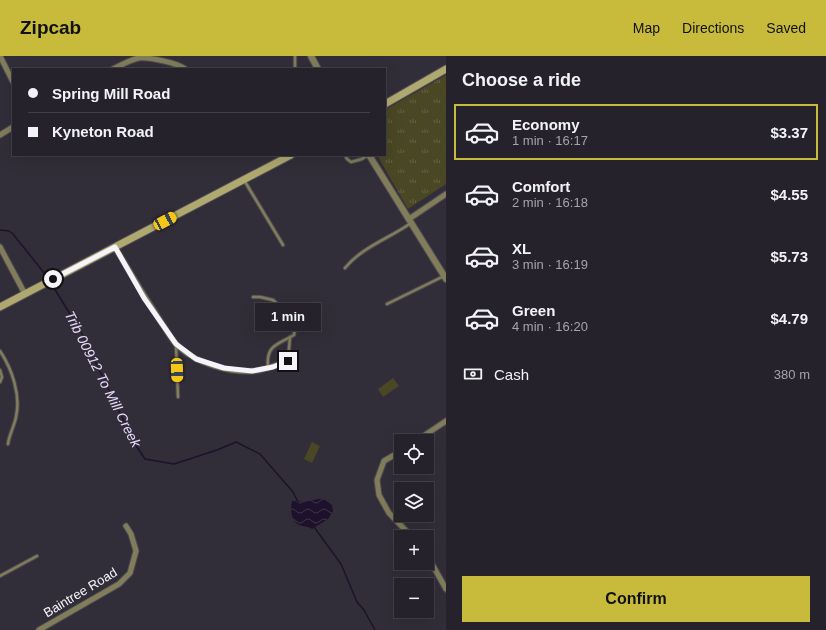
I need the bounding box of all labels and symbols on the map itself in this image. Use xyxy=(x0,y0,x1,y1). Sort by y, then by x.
car xyxy=(152,210,178,232)
route start xyxy=(44,270,62,288)
callout: 1 min xyxy=(255,303,321,331)
water label: Trib 00912 To Mill Creek xyxy=(62,308,145,451)
route end xyxy=(279,352,297,370)
car xyxy=(171,358,183,382)
street label: Baintree Road xyxy=(41,565,120,620)

